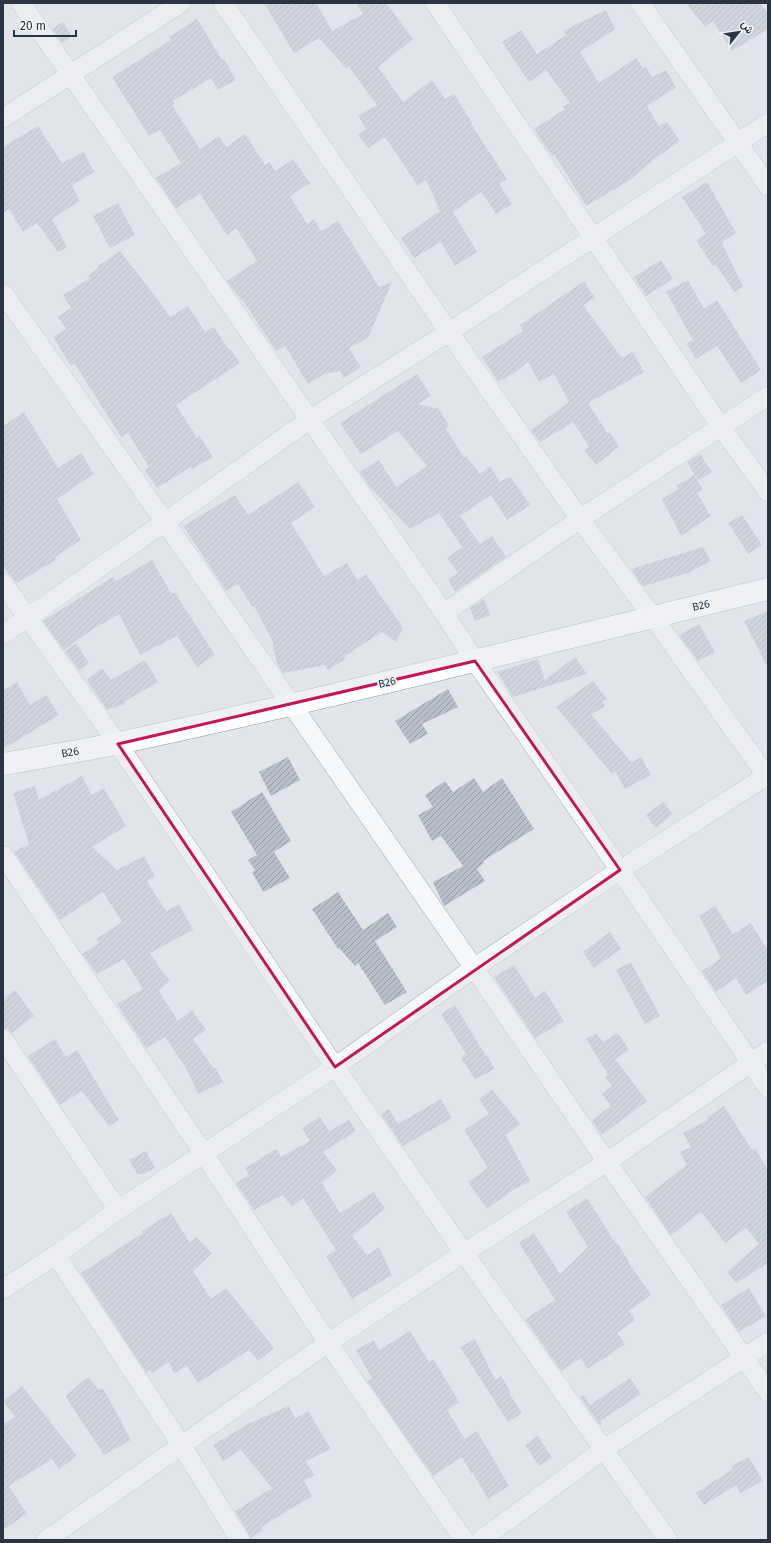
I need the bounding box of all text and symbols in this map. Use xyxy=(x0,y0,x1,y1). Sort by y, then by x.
scale bar xyxy=(14,12,76,38)
north arrow xyxy=(719,12,759,52)
text: ش xyxy=(738,18,756,36)
text: 20 m xyxy=(20,19,46,33)
street label: B26 xyxy=(691,597,711,614)
street label: B26 xyxy=(377,674,397,691)
street label: B26 xyxy=(60,745,80,760)

